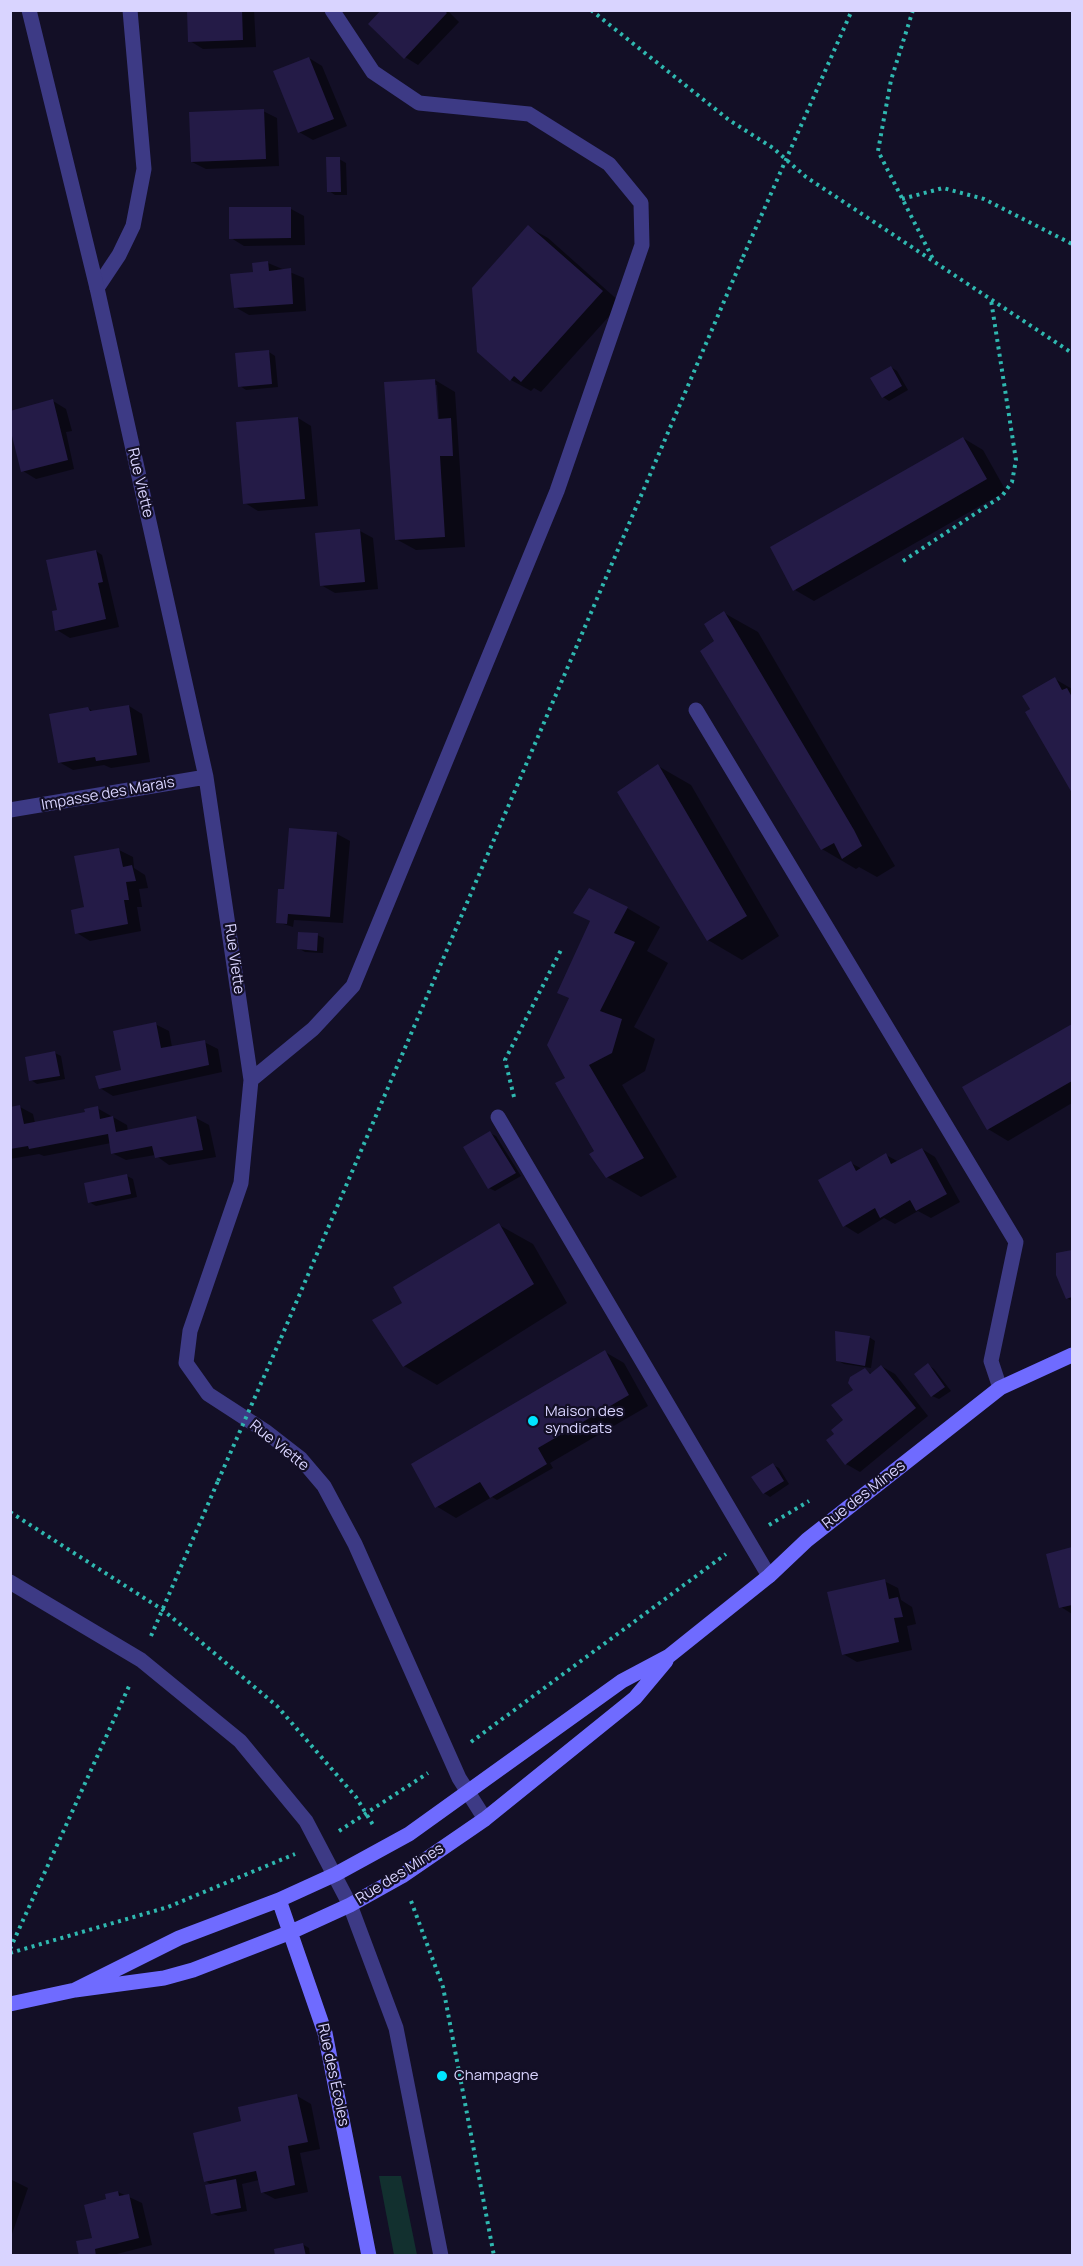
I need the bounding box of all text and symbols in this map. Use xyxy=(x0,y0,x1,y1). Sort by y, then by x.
street label: Rue Viette xyxy=(123,446,157,520)
street label: Impasse des Marais xyxy=(40,773,176,815)
street label: Rue Viette xyxy=(220,923,248,995)
place label: Maison des syndicats xyxy=(545,1403,624,1438)
marker: Maison des syndicats xyxy=(526,1414,540,1428)
street label: Rue Viette xyxy=(246,1417,312,1475)
street label: Rue des Mines xyxy=(819,1457,909,1533)
street label: Rue des Mines xyxy=(353,1840,447,1908)
street label: Rue des Écoles xyxy=(313,2022,353,2128)
place label: Champagne xyxy=(454,2067,538,2085)
marker: Champagne xyxy=(435,2069,449,2083)

